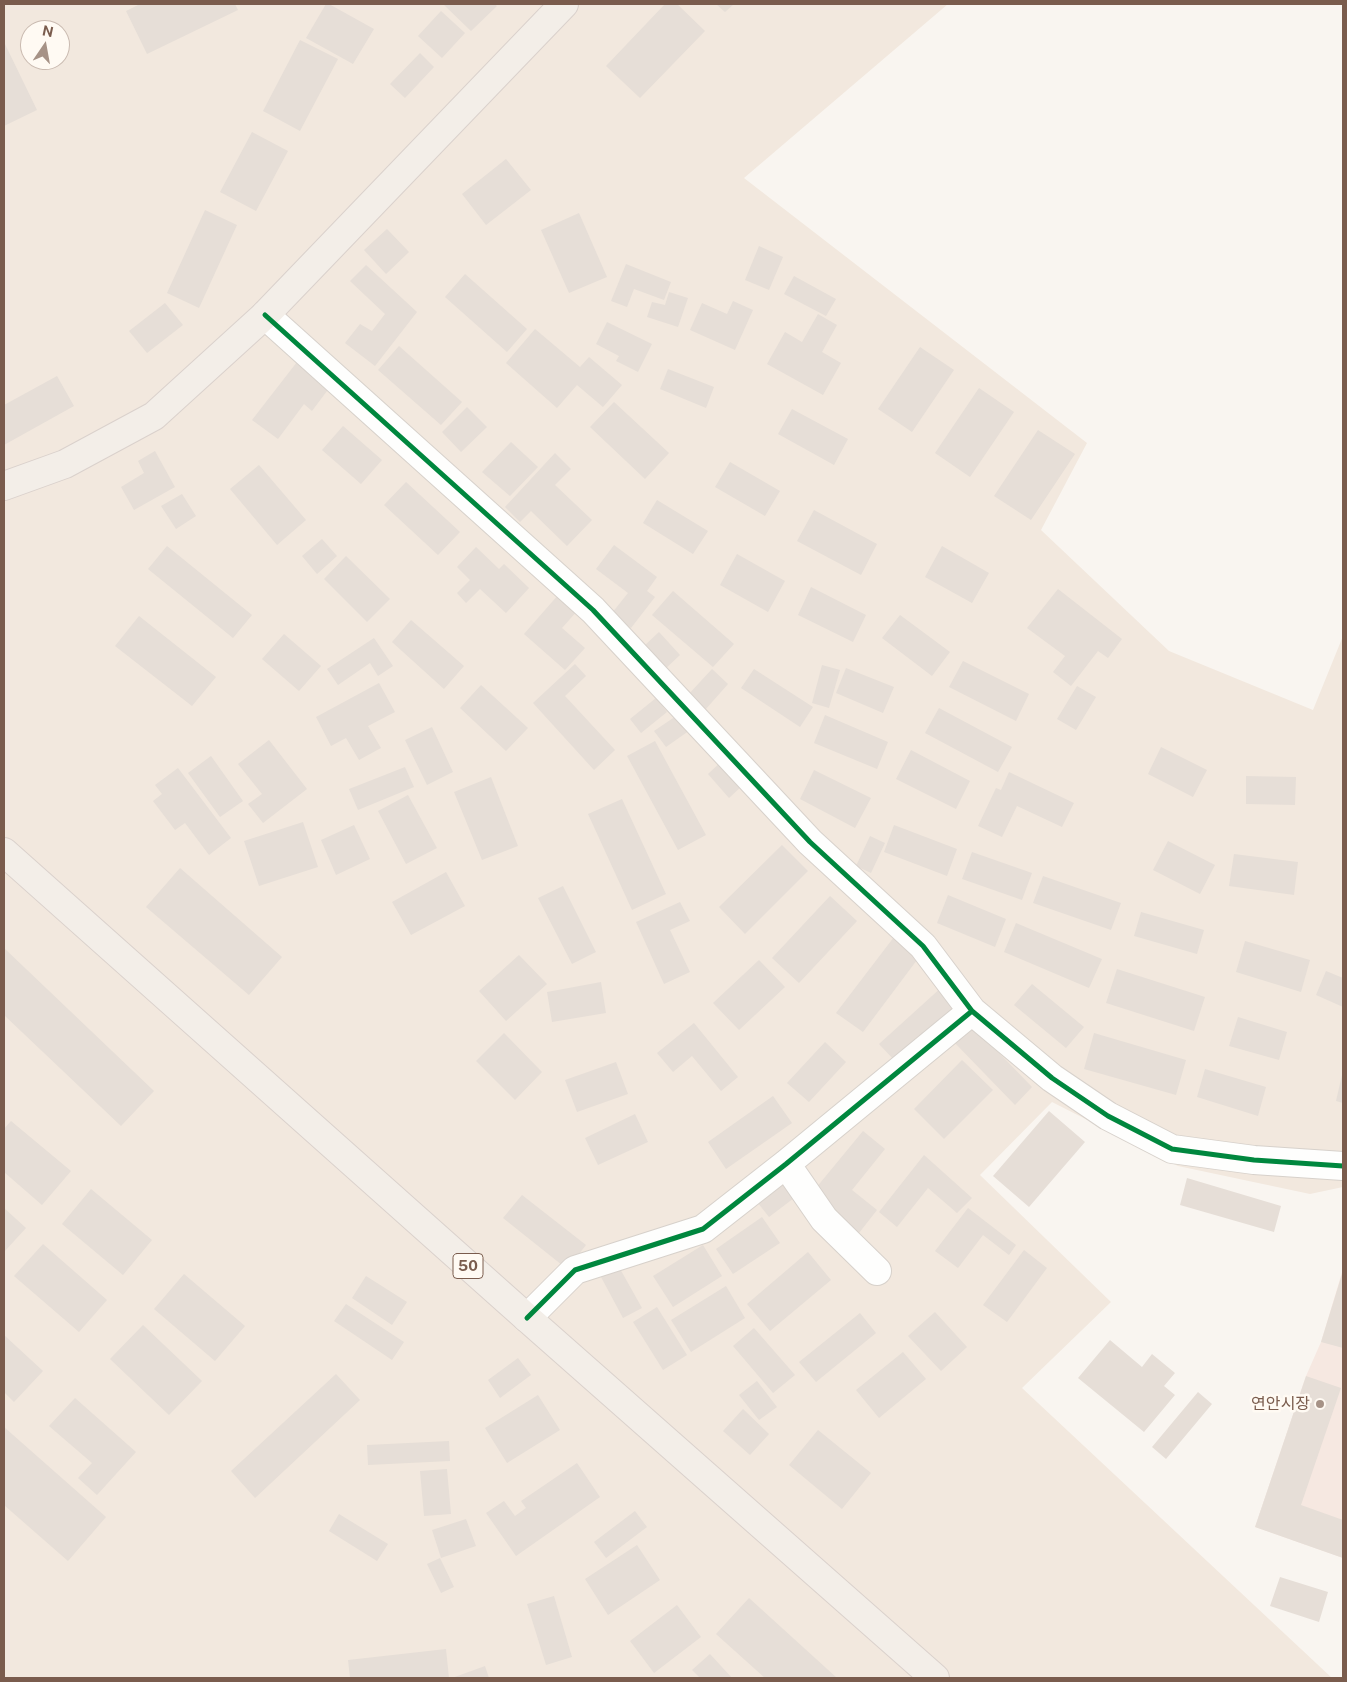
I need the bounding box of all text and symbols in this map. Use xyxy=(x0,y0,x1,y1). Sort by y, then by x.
north arrow xyxy=(20,20,70,70)
text: N xyxy=(41,22,55,40)
road number: 50 xyxy=(453,1254,483,1278)
place label: 연안시장 xyxy=(1251,1394,1310,1414)
marker: 연안시장 xyxy=(1314,1398,1326,1410)

